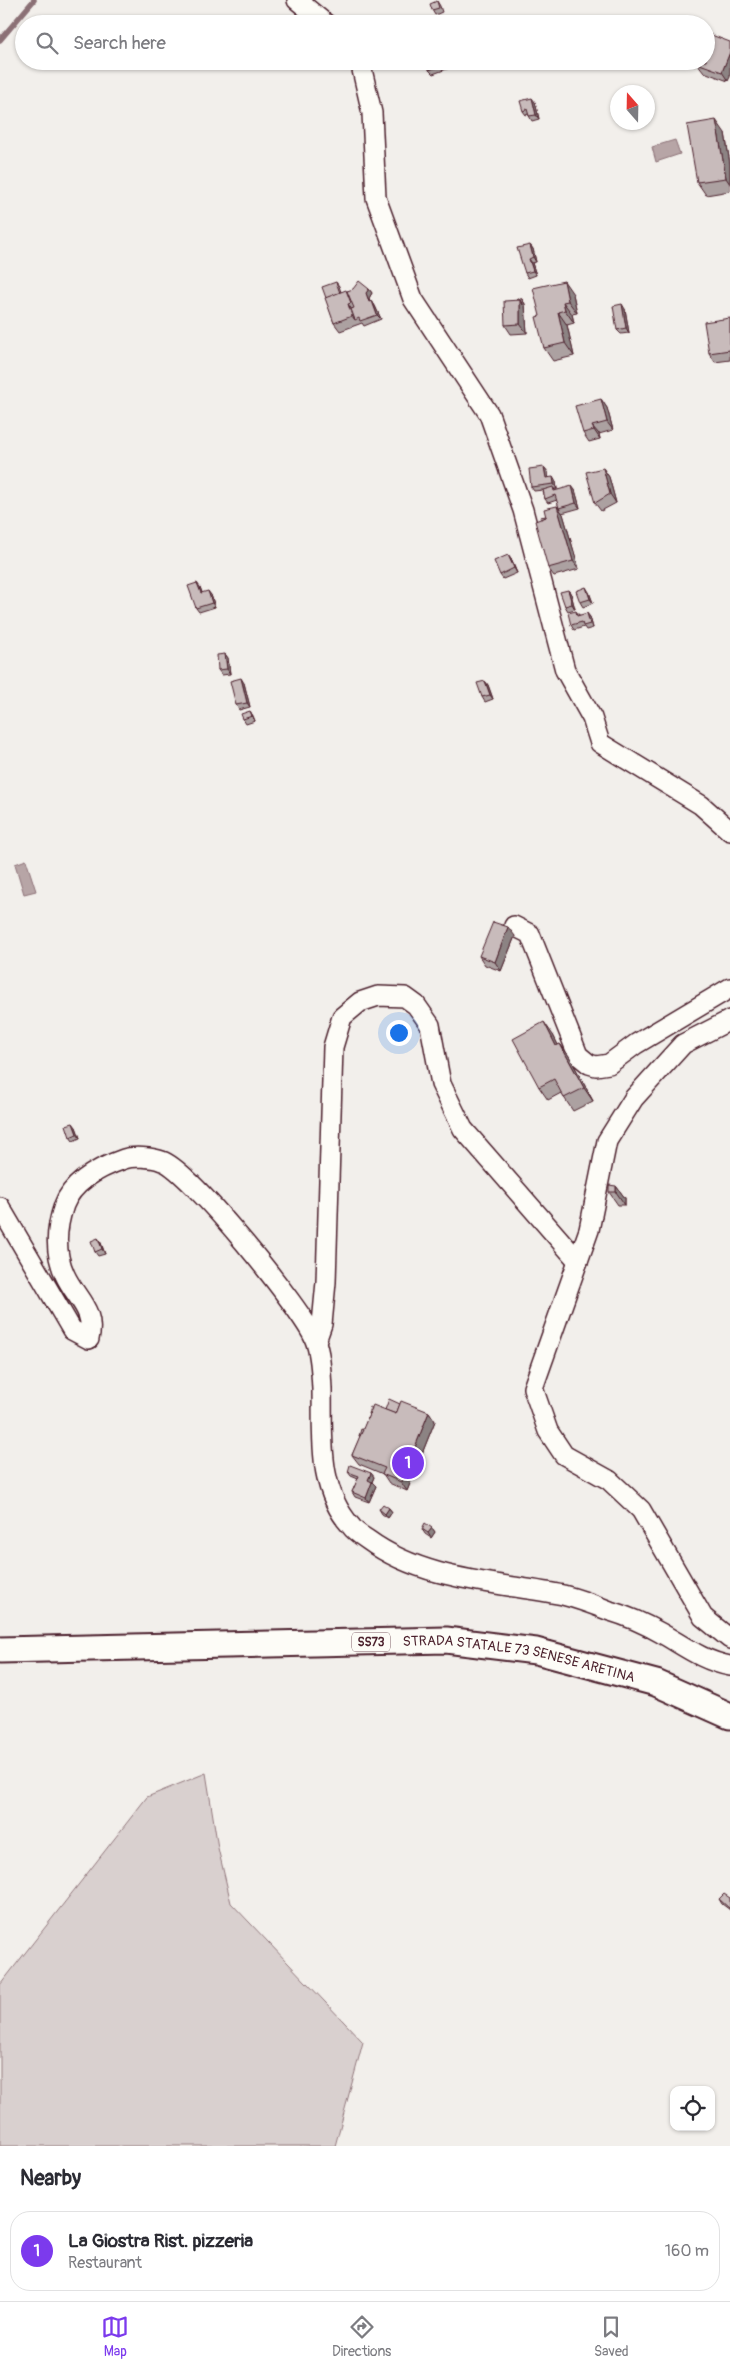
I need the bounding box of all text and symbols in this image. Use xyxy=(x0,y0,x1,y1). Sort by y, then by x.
search box xyxy=(15,15,715,70)
icon: search xyxy=(33,29,61,57)
text: Search here xyxy=(73,31,166,55)
north arrow xyxy=(610,85,655,130)
your location xyxy=(386,1020,412,1046)
pin: 1 xyxy=(392,1444,424,1482)
street label: STRADA STATALE 73 SENESE ARETINA xyxy=(403,1631,637,1686)
road number: SS73 xyxy=(352,1632,390,1651)
map controls xyxy=(670,2086,715,2131)
button: locate xyxy=(670,2086,715,2131)
text: Nearby xyxy=(20,2165,81,2192)
text: La Giostra Rist. pizzeria xyxy=(68,2229,253,2253)
text: 1 xyxy=(34,2241,40,2261)
text: 160 m xyxy=(665,2241,709,2261)
text: Restaurant xyxy=(68,2253,142,2273)
tab: Map xyxy=(101,2313,129,2360)
tab: Directions xyxy=(332,2313,391,2360)
tab: Saved xyxy=(594,2313,629,2360)

